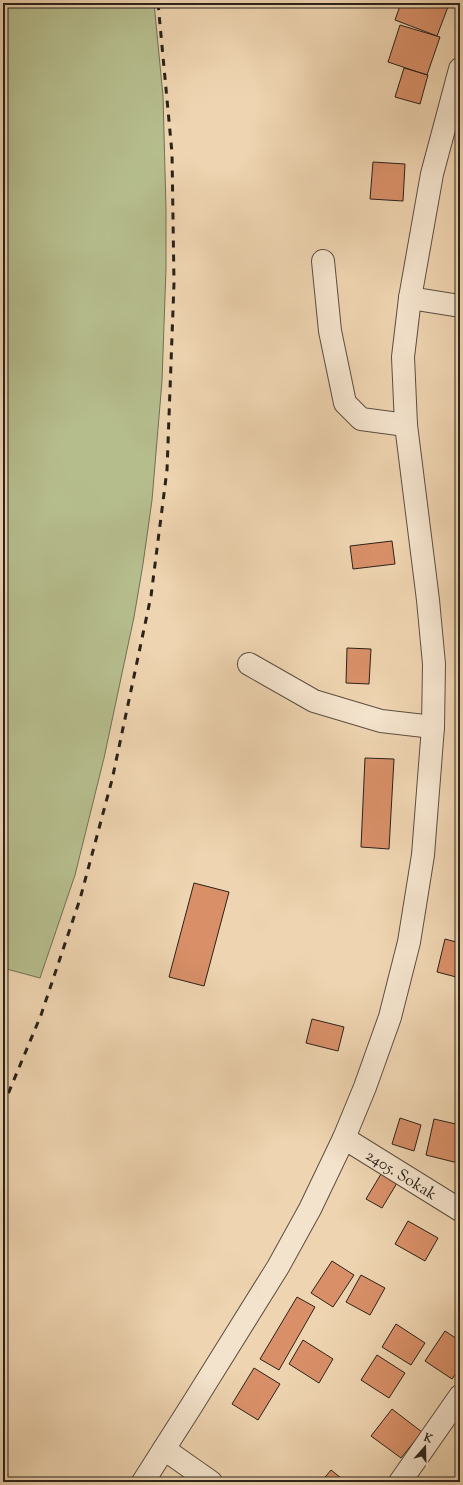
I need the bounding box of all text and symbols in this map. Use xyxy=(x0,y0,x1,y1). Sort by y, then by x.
street label: 2405. Sokak xyxy=(360,1145,441,1207)
north arrow xyxy=(405,1427,445,1467)
text: K xyxy=(421,1429,435,1447)

